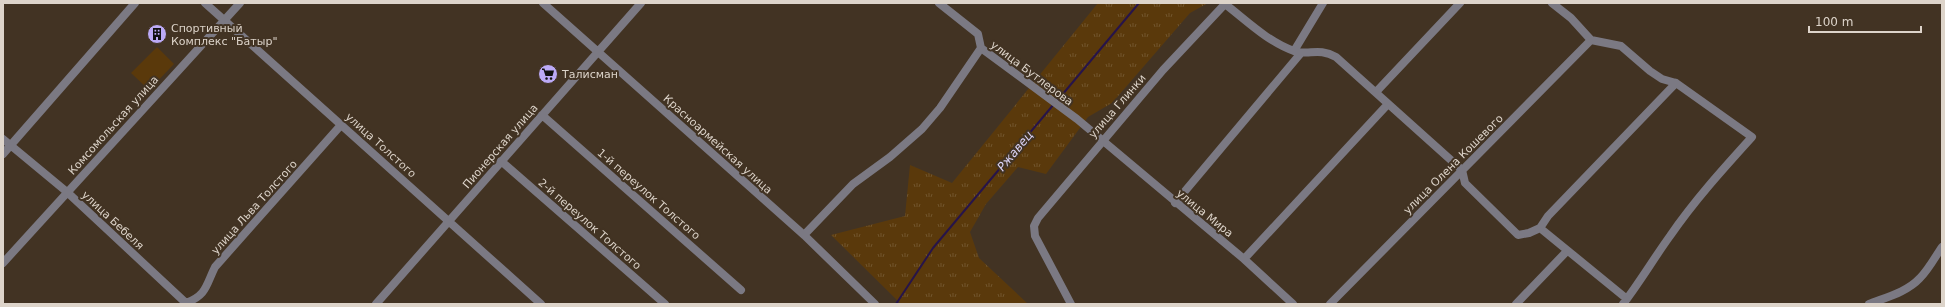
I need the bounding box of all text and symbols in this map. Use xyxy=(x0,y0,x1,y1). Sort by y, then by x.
scale bar xyxy=(1809,8,1921,34)
text: 100 m xyxy=(1815,15,1853,29)
place label: Спортивный Комплекс "Батыр" xyxy=(171,22,278,48)
building icon: Спортивный Комплекс "Батыр" xyxy=(146,23,168,45)
street label: улица Бутлерова xyxy=(988,38,1075,109)
supermarket icon: Талисман xyxy=(537,63,559,85)
place label: Талисман xyxy=(561,68,618,81)
street label: улица Глинки xyxy=(1086,72,1149,141)
street label: Комсомольская улица xyxy=(66,73,161,177)
street label: Красноармейская улица xyxy=(661,92,775,197)
street label: Пионерская улица xyxy=(460,101,541,191)
street label: улица Толстого xyxy=(343,110,419,181)
street label: улица Олена Кошевого xyxy=(1401,112,1506,217)
water label: Ржавец xyxy=(994,128,1036,174)
street label: 1-й переулок Толстого xyxy=(595,146,703,243)
street label: улица Льва Толстого xyxy=(209,157,300,257)
street label: 2-й переулок Толстого xyxy=(536,176,644,273)
street label: улица Мира xyxy=(1174,187,1236,240)
street label: улица Бебеля xyxy=(79,188,146,252)

